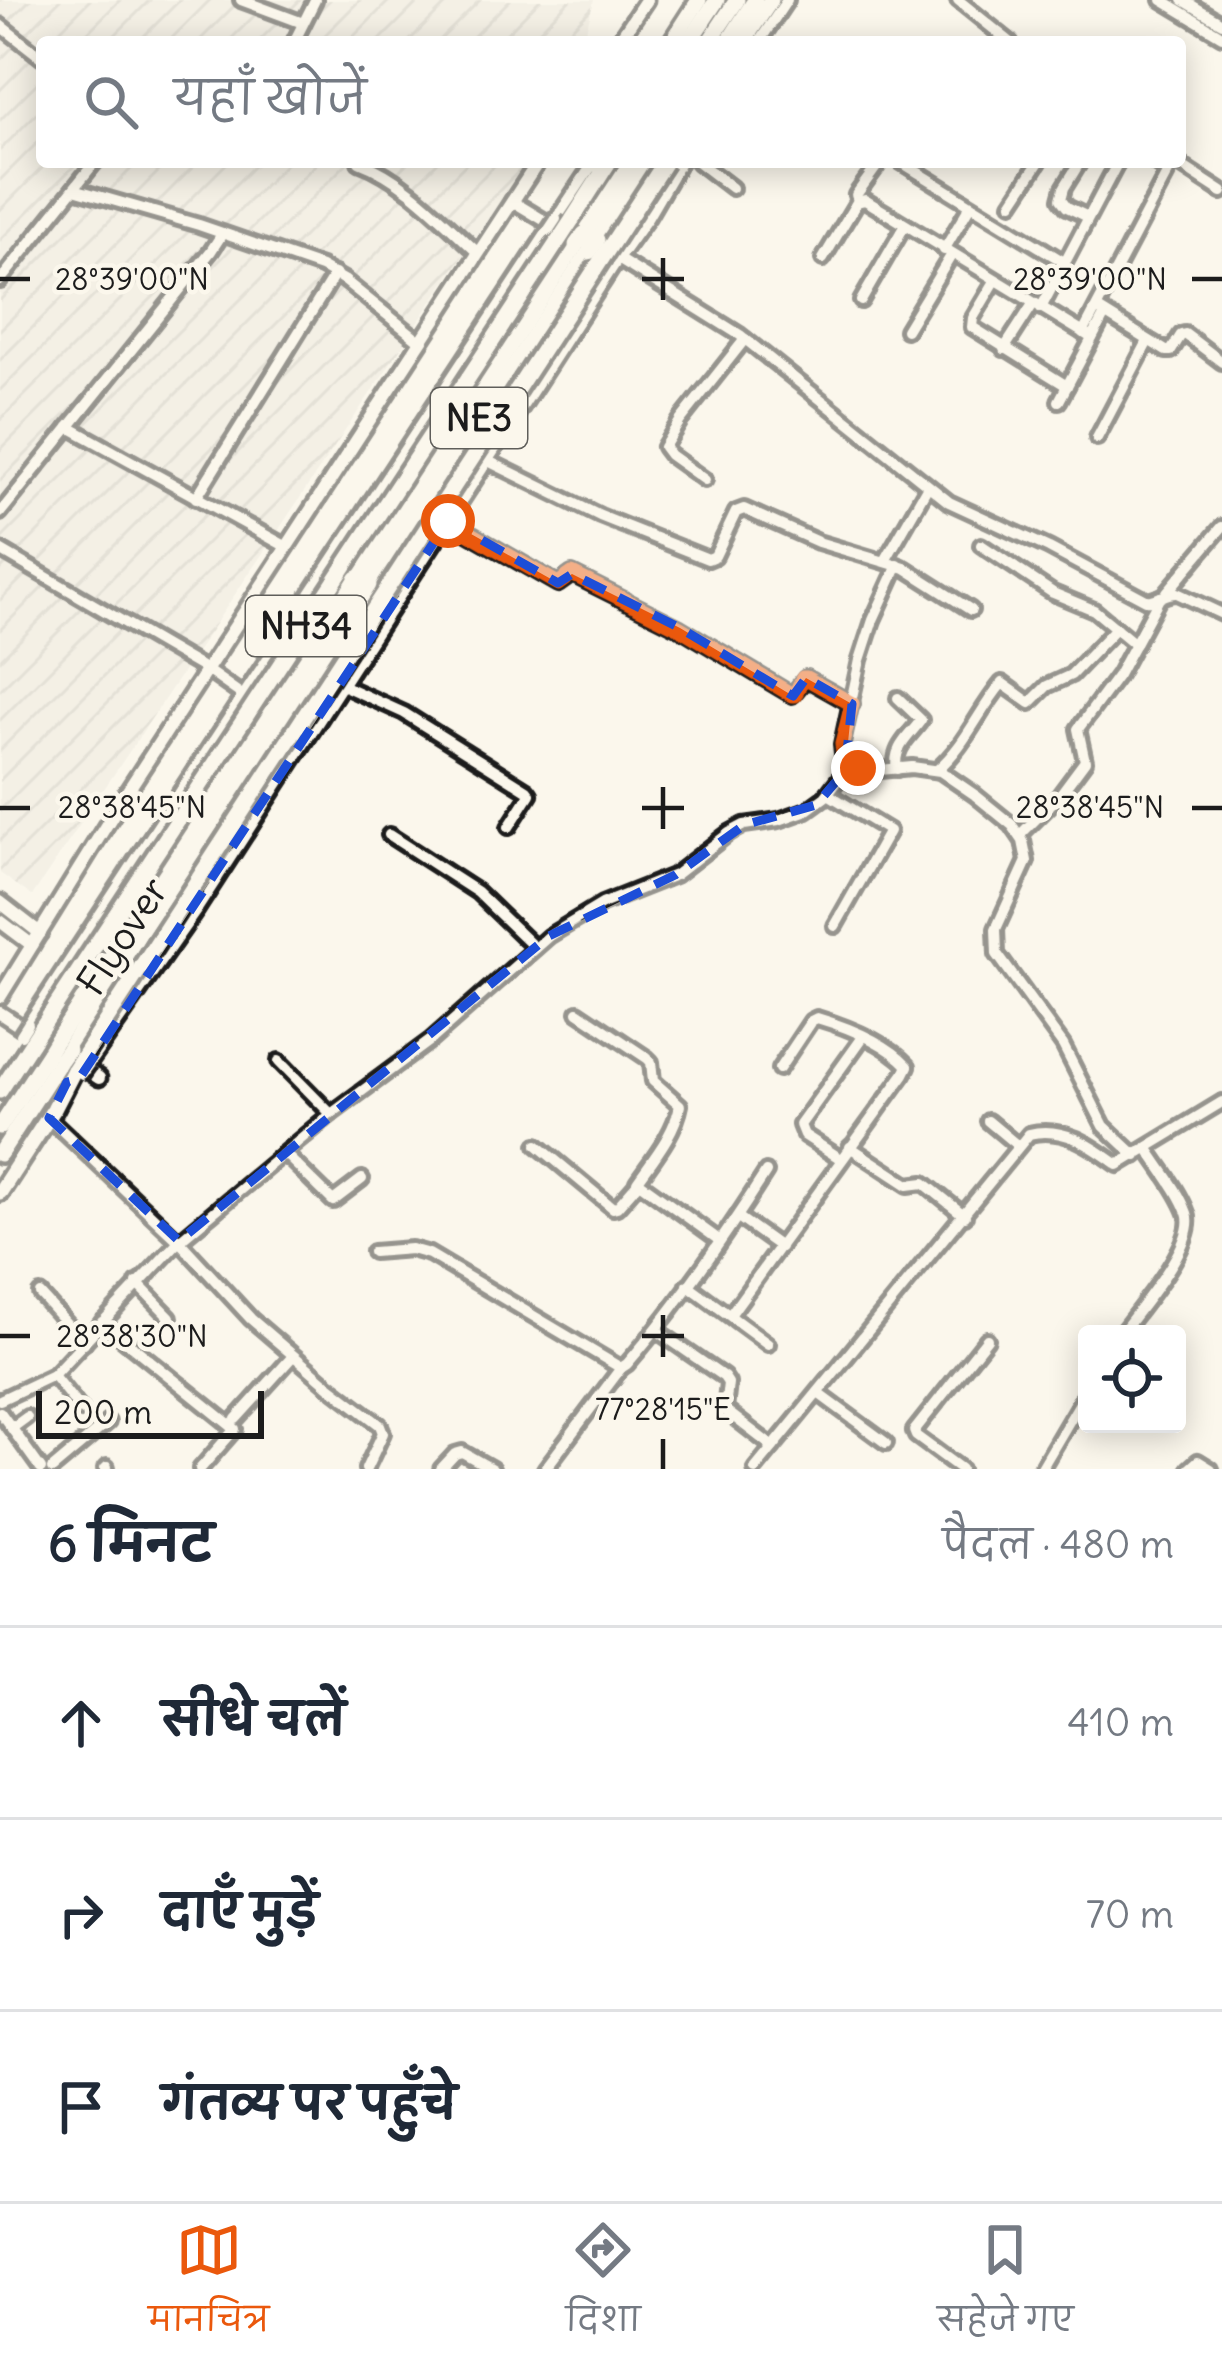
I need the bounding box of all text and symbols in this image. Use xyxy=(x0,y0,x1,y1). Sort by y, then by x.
search box xyxy=(36,36,1186,168)
icon: search xyxy=(78,69,144,135)
text: यहाँ खोजें xyxy=(174,70,367,126)
text: 28°39'00"N xyxy=(55,260,209,298)
text: 28°39'00"N xyxy=(1013,260,1167,298)
road number: NE3 xyxy=(431,388,527,448)
route start xyxy=(421,494,475,548)
road number: NH34 xyxy=(246,596,366,656)
route end xyxy=(831,741,885,795)
text: 28°38'45"N xyxy=(58,788,206,826)
text: 28°38'45"N xyxy=(1016,788,1164,826)
street label: Flyover xyxy=(66,868,179,1004)
text: 28°38'30"N xyxy=(56,1317,208,1355)
map controls xyxy=(1078,1325,1186,1433)
button: locate xyxy=(1078,1325,1186,1433)
scale bar xyxy=(36,1385,264,1438)
text: 77°28'15"E xyxy=(595,1390,731,1428)
text: 200 m xyxy=(54,1391,152,1433)
text: 6 मिनट xyxy=(48,1511,213,1575)
text: पैदल · 480 m xyxy=(942,1520,1174,1569)
icon: ahead xyxy=(48,1690,114,1756)
text: सीधे चलें xyxy=(162,1691,345,1747)
text: 410 m xyxy=(1067,1698,1174,1747)
icon: right xyxy=(48,1882,114,1948)
text: दाएँ मुड़ें xyxy=(162,1883,318,1939)
text: 70 m xyxy=(1086,1890,1174,1939)
icon: arrive xyxy=(48,2074,114,2140)
text: गंतव्य पर पहुँचे xyxy=(162,2075,457,2131)
tab: मानचित्र xyxy=(148,2217,269,2356)
tab: दिशा xyxy=(566,2217,641,2356)
tab: सहेजे गए xyxy=(937,2217,1074,2356)

